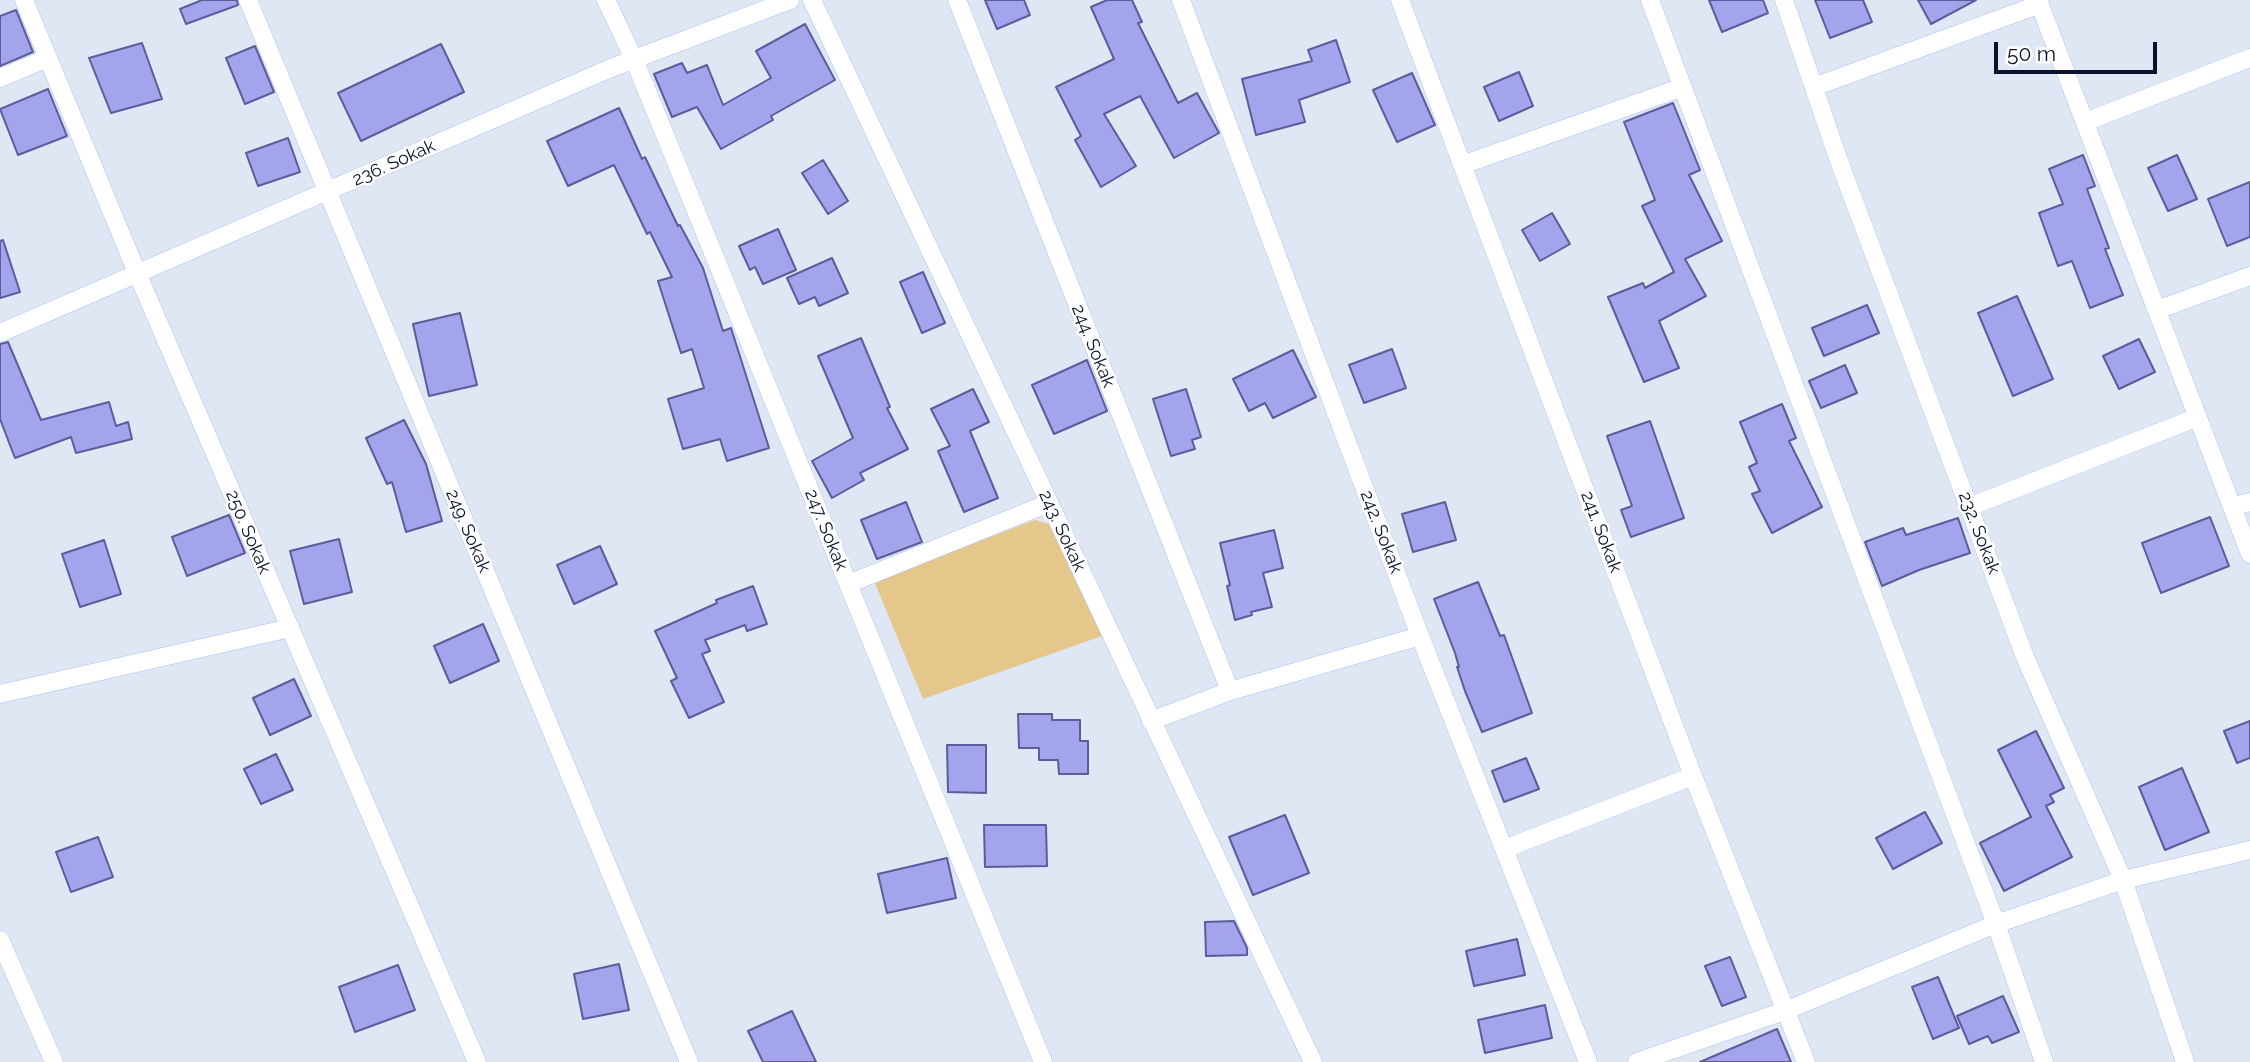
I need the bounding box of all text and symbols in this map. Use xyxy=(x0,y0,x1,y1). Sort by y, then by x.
scale bar xyxy=(1998,28,2161,72)
text: 50 m xyxy=(2007,41,2056,66)
street label: 236. Sokak xyxy=(349,135,439,191)
street label: 244. Sokak xyxy=(1067,301,1119,391)
street label: 249. Sokak xyxy=(441,486,495,576)
street label: 247. Sokak xyxy=(800,486,852,574)
street label: 250. Sokak xyxy=(221,487,275,577)
street label: 243. Sokak xyxy=(1034,487,1090,575)
street label: 242. Sokak xyxy=(1355,487,1407,577)
street label: 241. Sokak xyxy=(1576,488,1626,576)
street label: 232. Sokak xyxy=(1953,489,2005,577)

